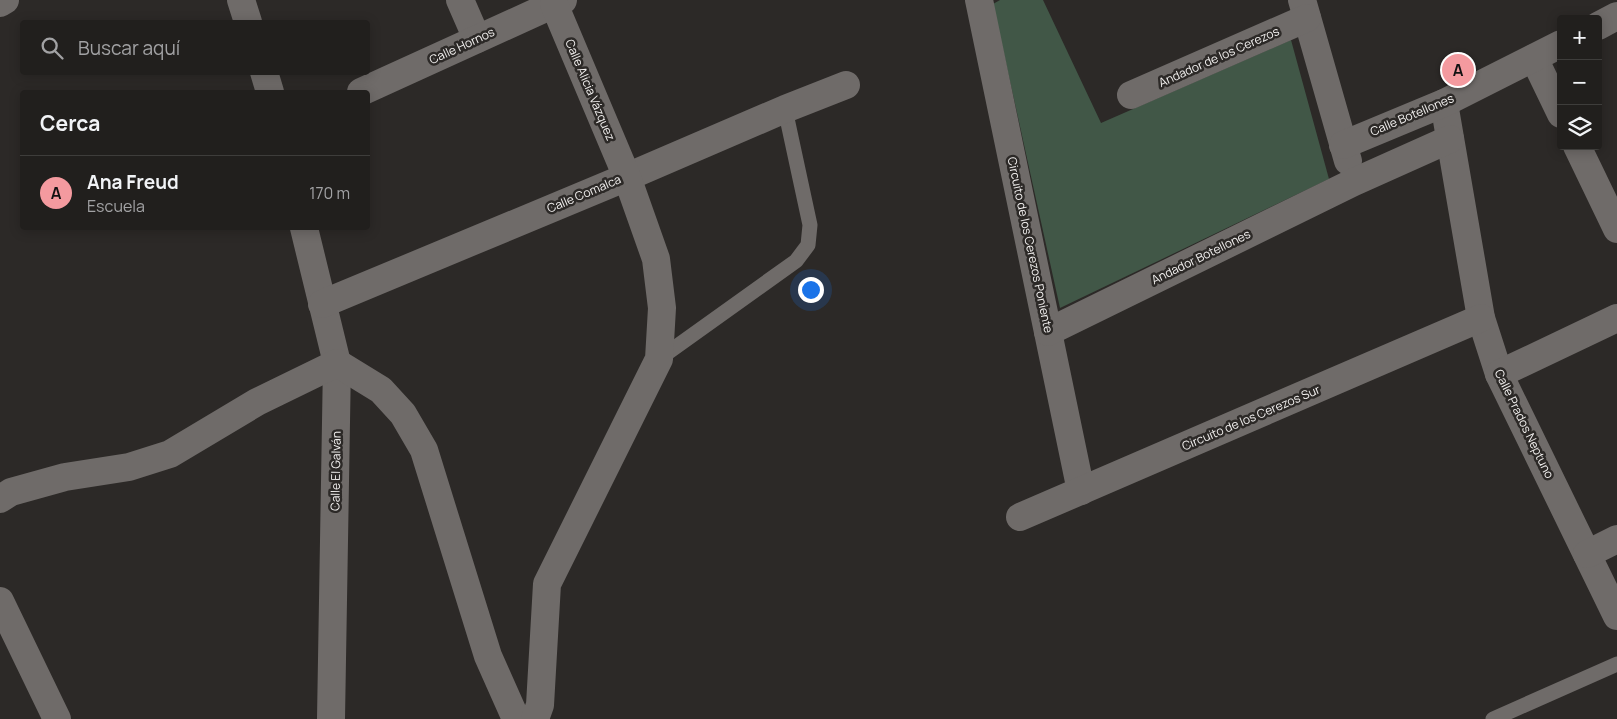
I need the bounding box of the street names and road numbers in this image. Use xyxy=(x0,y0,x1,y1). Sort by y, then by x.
street label: Andador de los Cerezos xyxy=(1156,22,1282,91)
street label: Calle Hornos xyxy=(426,23,497,68)
street label: Calle Alicia Vázquez xyxy=(561,36,620,143)
street label: Calle Botellones xyxy=(1367,89,1456,140)
street label: Circuito de los Cerezos Poniente xyxy=(1004,155,1057,334)
street label: Calle Comalca xyxy=(544,170,623,217)
street label: Andador Botellones xyxy=(1148,225,1253,288)
street label: Calle Prados Neptuno xyxy=(1491,366,1558,481)
street label: Circuito de los Cerezos Sur xyxy=(1179,380,1323,454)
street label: Calle El Galván xyxy=(326,431,345,511)

